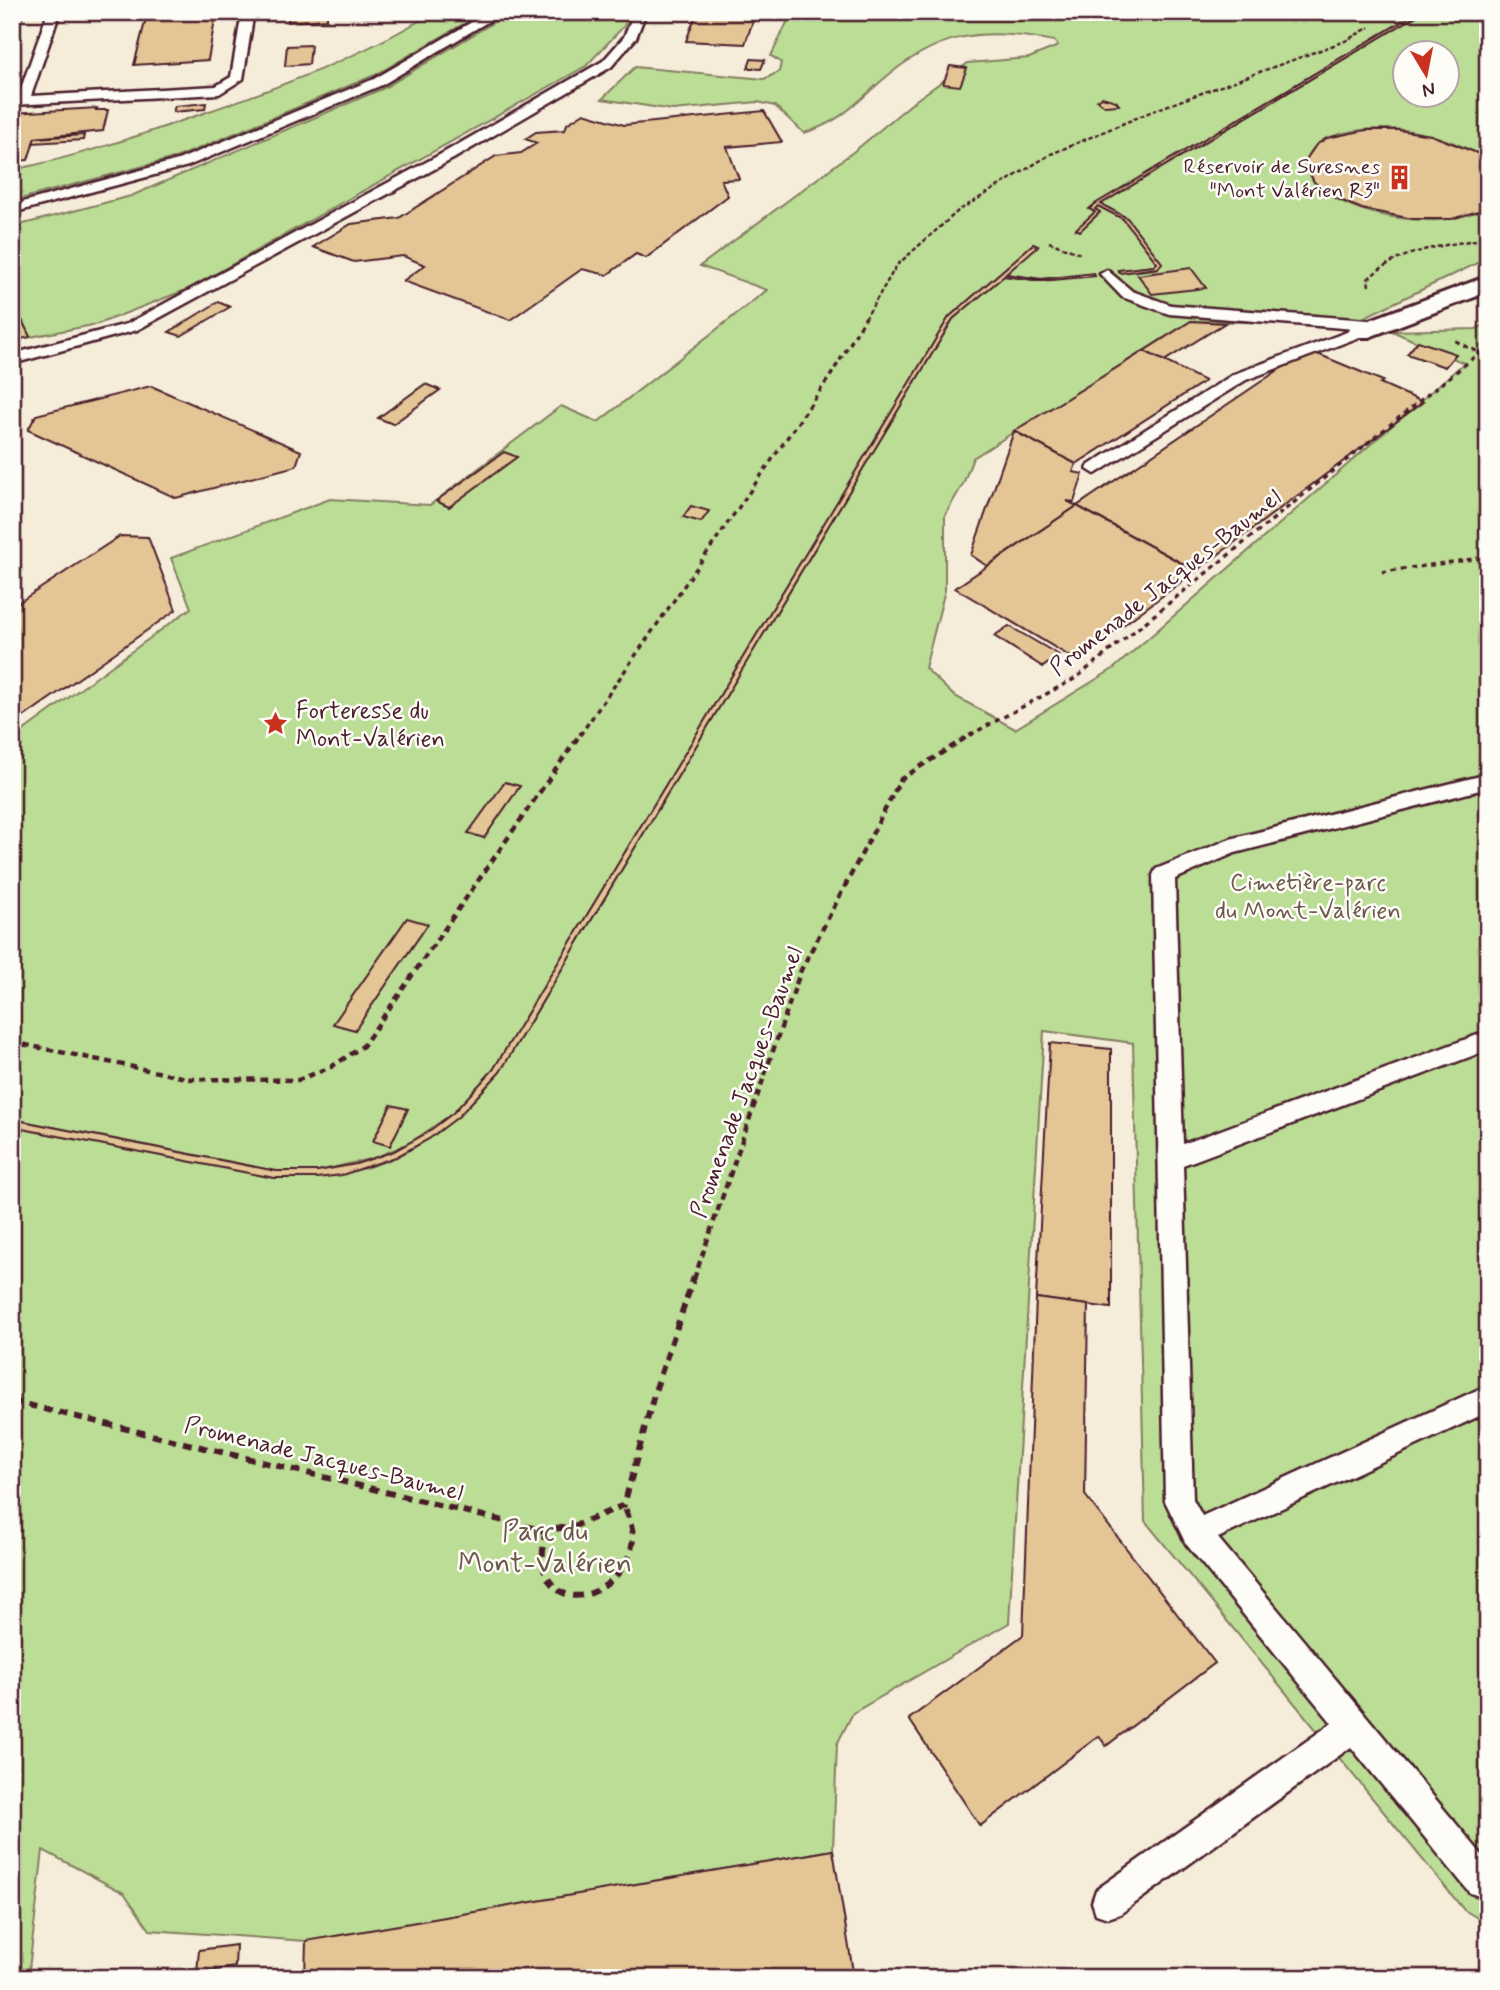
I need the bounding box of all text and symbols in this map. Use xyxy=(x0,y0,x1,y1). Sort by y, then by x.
north arrow xyxy=(1392,38,1462,108)
text: N xyxy=(1420,76,1437,103)
place label: Réservoir de Suresnes "Mont Valérien R3" xyxy=(1183,153,1380,205)
building icon: Réservoir de Suresnes "Mont Valérien R3" xyxy=(1386,164,1414,192)
street label: Promenade Jacques-Baumel xyxy=(1044,483,1288,684)
place label: Forteresse du Mont-Valérien xyxy=(296,696,445,755)
place icon: Forteresse du Mont-Valérien xyxy=(262,710,290,738)
park label: Cimetière-parc du Mont-Valérien xyxy=(1215,868,1401,927)
street label: Promenade Jacques-Baumel xyxy=(684,943,811,1222)
street label: Promenade Jacques-Baumel xyxy=(181,1410,466,1509)
park label: Parc du Mont-Valérien xyxy=(458,1514,632,1583)

